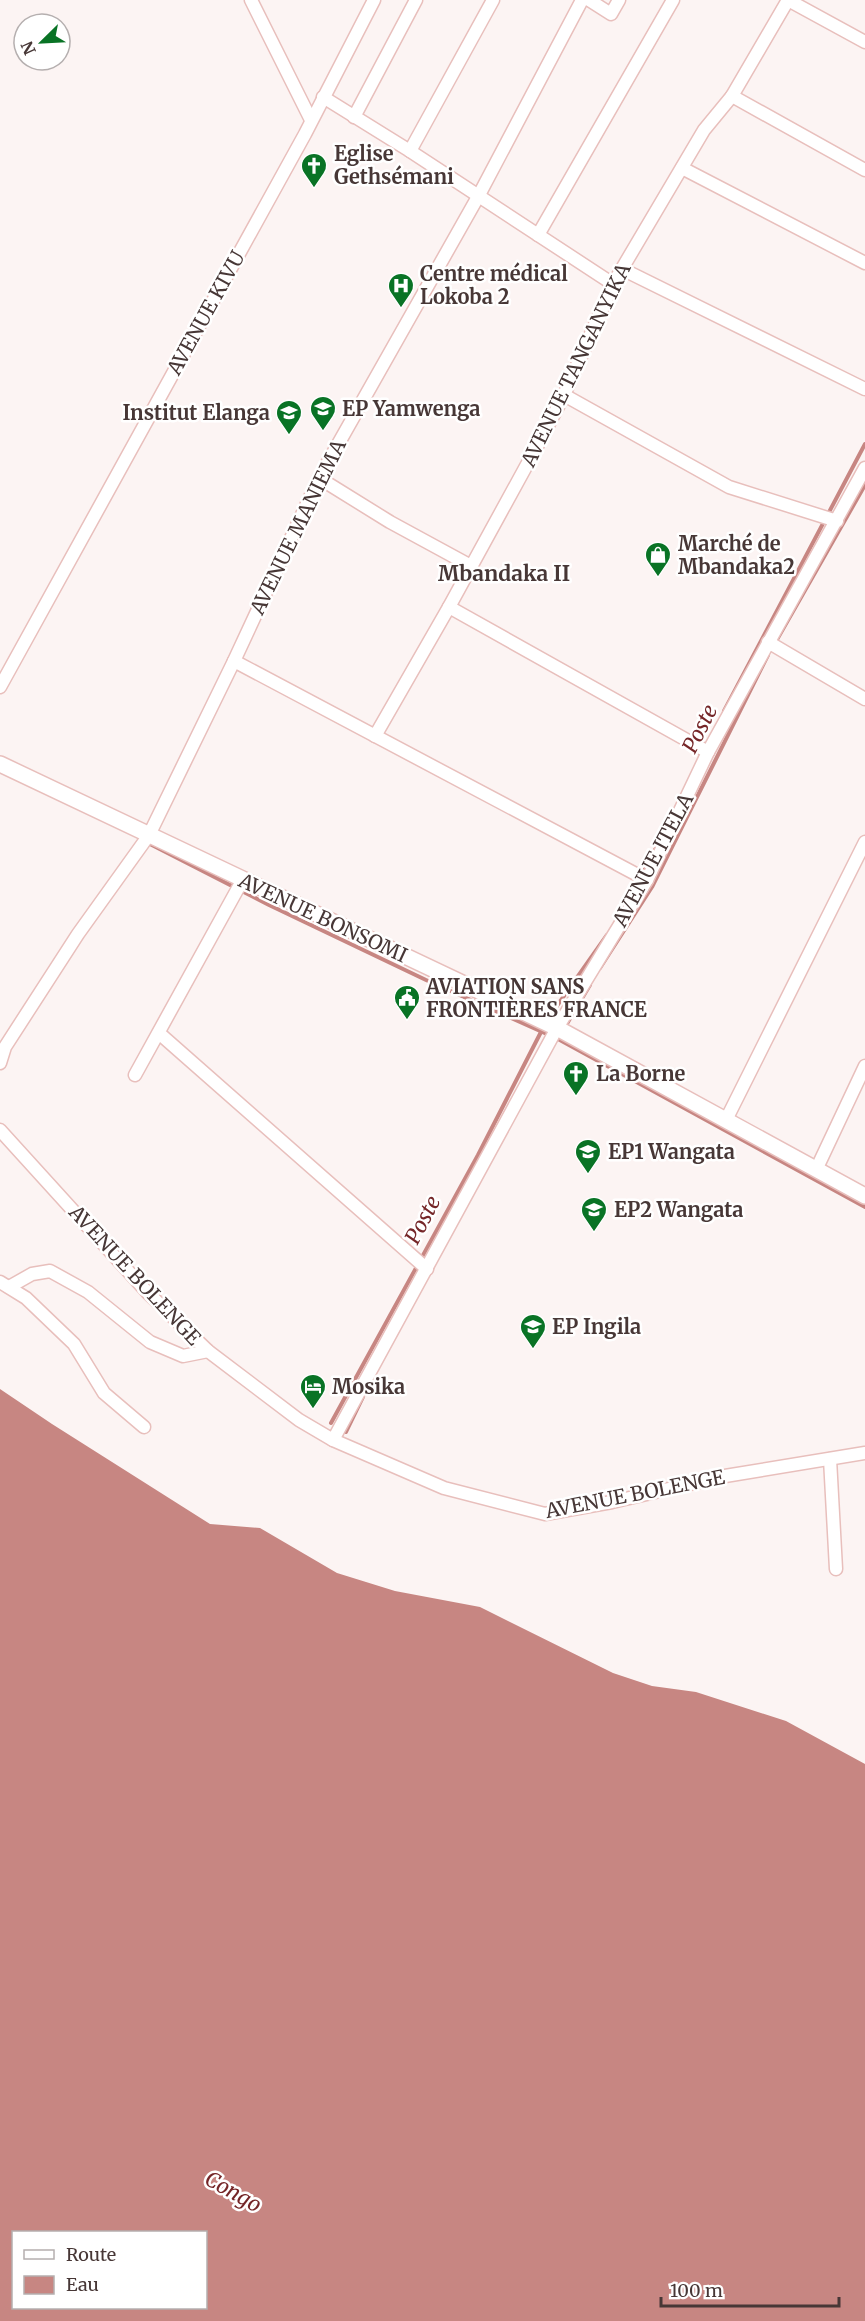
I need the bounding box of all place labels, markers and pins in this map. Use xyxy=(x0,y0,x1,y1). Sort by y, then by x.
place label: Eglise Gethsémani xyxy=(334,141,454,189)
church icon: Eglise Gethsémani xyxy=(299,151,329,189)
place label: Centre médical Lokoba 2 xyxy=(420,261,568,309)
hospital icon: Centre médical Lokoba 2 xyxy=(386,271,416,309)
school or university icon: EP Yamwenga xyxy=(308,394,338,432)
place label: EP Yamwenga xyxy=(342,396,481,421)
school or university icon: Institut Elanga xyxy=(274,398,304,436)
place label: Institut Elanga xyxy=(122,400,270,425)
place label: Marché de Mbandaka2 xyxy=(678,531,795,579)
shop icon: Marché de Mbandaka2 xyxy=(643,540,673,578)
place label: AVIATION SANS FRONTIÈRES FRANCE xyxy=(425,974,647,1022)
public building icon: AVIATION SANS FRONTIÈRES FRANCE xyxy=(392,983,422,1021)
church icon: La Borne xyxy=(561,1059,591,1097)
place label: La Borne xyxy=(596,1061,686,1086)
school or university icon: EP1 Wangata xyxy=(573,1137,603,1175)
place label: EP1 Wangata xyxy=(608,1139,735,1164)
school or university icon: EP2 Wangata xyxy=(579,1195,609,1233)
place label: EP2 Wangata xyxy=(614,1197,744,1222)
school or university icon: EP Ingila xyxy=(518,1312,548,1350)
place label: EP Ingila xyxy=(552,1314,641,1339)
hotel icon: Mosika xyxy=(298,1372,328,1410)
place label: Mosika xyxy=(332,1374,405,1399)

